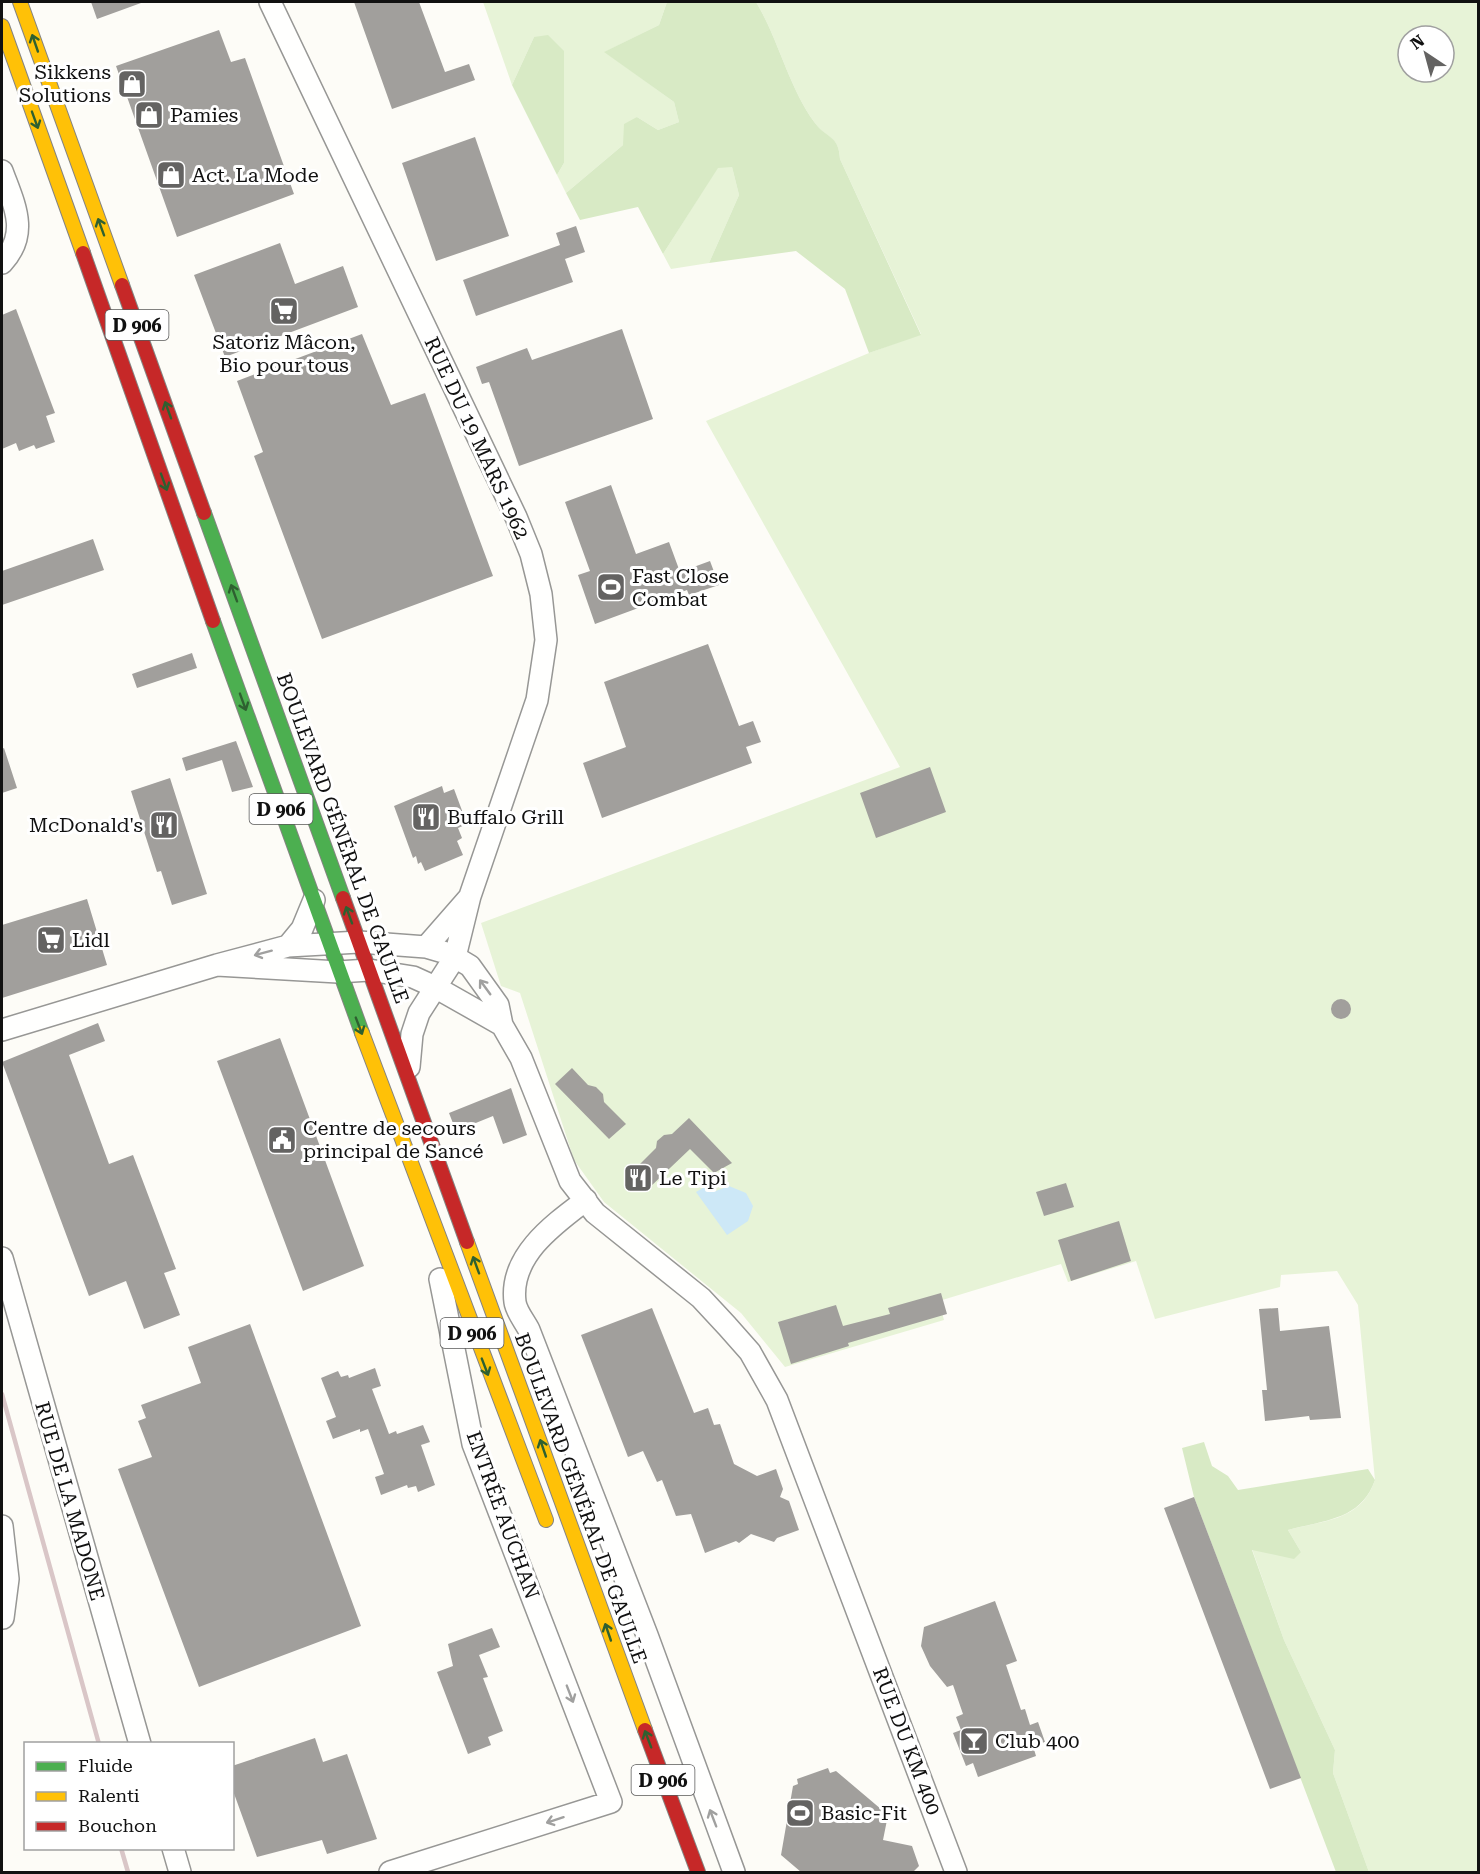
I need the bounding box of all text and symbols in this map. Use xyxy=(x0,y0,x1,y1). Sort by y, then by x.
north arrow xyxy=(1396,24,1456,84)
text: N xyxy=(1407,31,1428,54)
one-way arrow xyxy=(28,34,39,53)
place label: Sikkens Solutions xyxy=(19,60,111,107)
shop icon: Sikkens Solutions xyxy=(116,68,148,100)
shop icon: Pamies xyxy=(133,99,165,131)
place label: Pamies xyxy=(170,103,238,127)
one-way arrow xyxy=(31,110,42,129)
shop icon: Act. La Mode xyxy=(155,159,187,191)
place label: Act. La Mode xyxy=(192,163,319,187)
one-way arrow xyxy=(95,218,106,236)
supermarket icon: Satoriz Mâcon, Bio pour tous xyxy=(268,295,300,327)
road number: D 906 xyxy=(106,310,168,340)
place label: Satoriz Mâcon, Bio pour tous xyxy=(212,330,356,377)
street label: RUE DU 19 MARS 1962 xyxy=(419,333,535,543)
one-way arrow xyxy=(162,401,173,420)
one-way arrow xyxy=(160,472,171,491)
place label: Fast Close Combat xyxy=(632,564,729,611)
sports icon: Fast Close Combat xyxy=(595,571,627,603)
one-way arrow xyxy=(228,584,239,603)
street label: BOULEVARD GÉNÉRAL DE GAULLE xyxy=(272,669,414,1007)
one-way arrow xyxy=(238,692,249,711)
road number: D 906 xyxy=(250,794,312,824)
restaurant icon: Buffalo Grill xyxy=(410,801,442,833)
place label: Buffalo Grill xyxy=(447,805,564,829)
restaurant icon: McDonald's xyxy=(148,809,180,841)
place label: McDonald's xyxy=(29,813,143,837)
one-way arrow xyxy=(343,906,354,925)
supermarket icon: Lidl xyxy=(35,924,67,956)
place label: Lidl xyxy=(72,928,110,952)
one-way arrow xyxy=(254,947,273,959)
one-way arrow xyxy=(479,979,491,995)
one-way arrow xyxy=(354,1017,365,1035)
place label: Centre de secours principal de Sancé xyxy=(303,1116,483,1163)
public building icon: Centre de secours principal de Sancé xyxy=(266,1124,298,1156)
restaurant icon: Le Tipi xyxy=(622,1162,654,1194)
place label: Le Tipi xyxy=(659,1166,727,1190)
one-way arrow xyxy=(470,1256,481,1275)
road number: D 906 xyxy=(440,1318,504,1348)
street label: BOULEVARD GÉNÉRAL DE GAULLE xyxy=(510,1329,652,1667)
one-way arrow xyxy=(480,1357,491,1375)
street label: RUE DE LA MADONE xyxy=(30,1399,110,1603)
street label: ENTRÉE AUCHAN xyxy=(461,1428,545,1602)
one-way arrow xyxy=(537,1440,548,1458)
one-way arrow xyxy=(601,1624,612,1642)
street label: RUE DU KM 400 xyxy=(868,1664,946,1818)
one-way arrow xyxy=(565,1684,576,1703)
bar icon: Club 400 xyxy=(958,1725,990,1757)
place label: Club 400 xyxy=(995,1729,1080,1753)
one-way arrow xyxy=(641,1730,652,1749)
legend xyxy=(24,1742,234,1850)
text: Fluide xyxy=(78,1755,133,1776)
road number: D 906 xyxy=(632,1765,694,1795)
text: Ralenti xyxy=(78,1785,140,1806)
sports icon: Basic-Fit xyxy=(784,1797,816,1829)
place label: Basic-Fit xyxy=(821,1801,907,1825)
one-way arrow xyxy=(706,1809,717,1828)
text: Bouchon xyxy=(78,1815,157,1836)
one-way arrow xyxy=(547,1816,565,1827)

